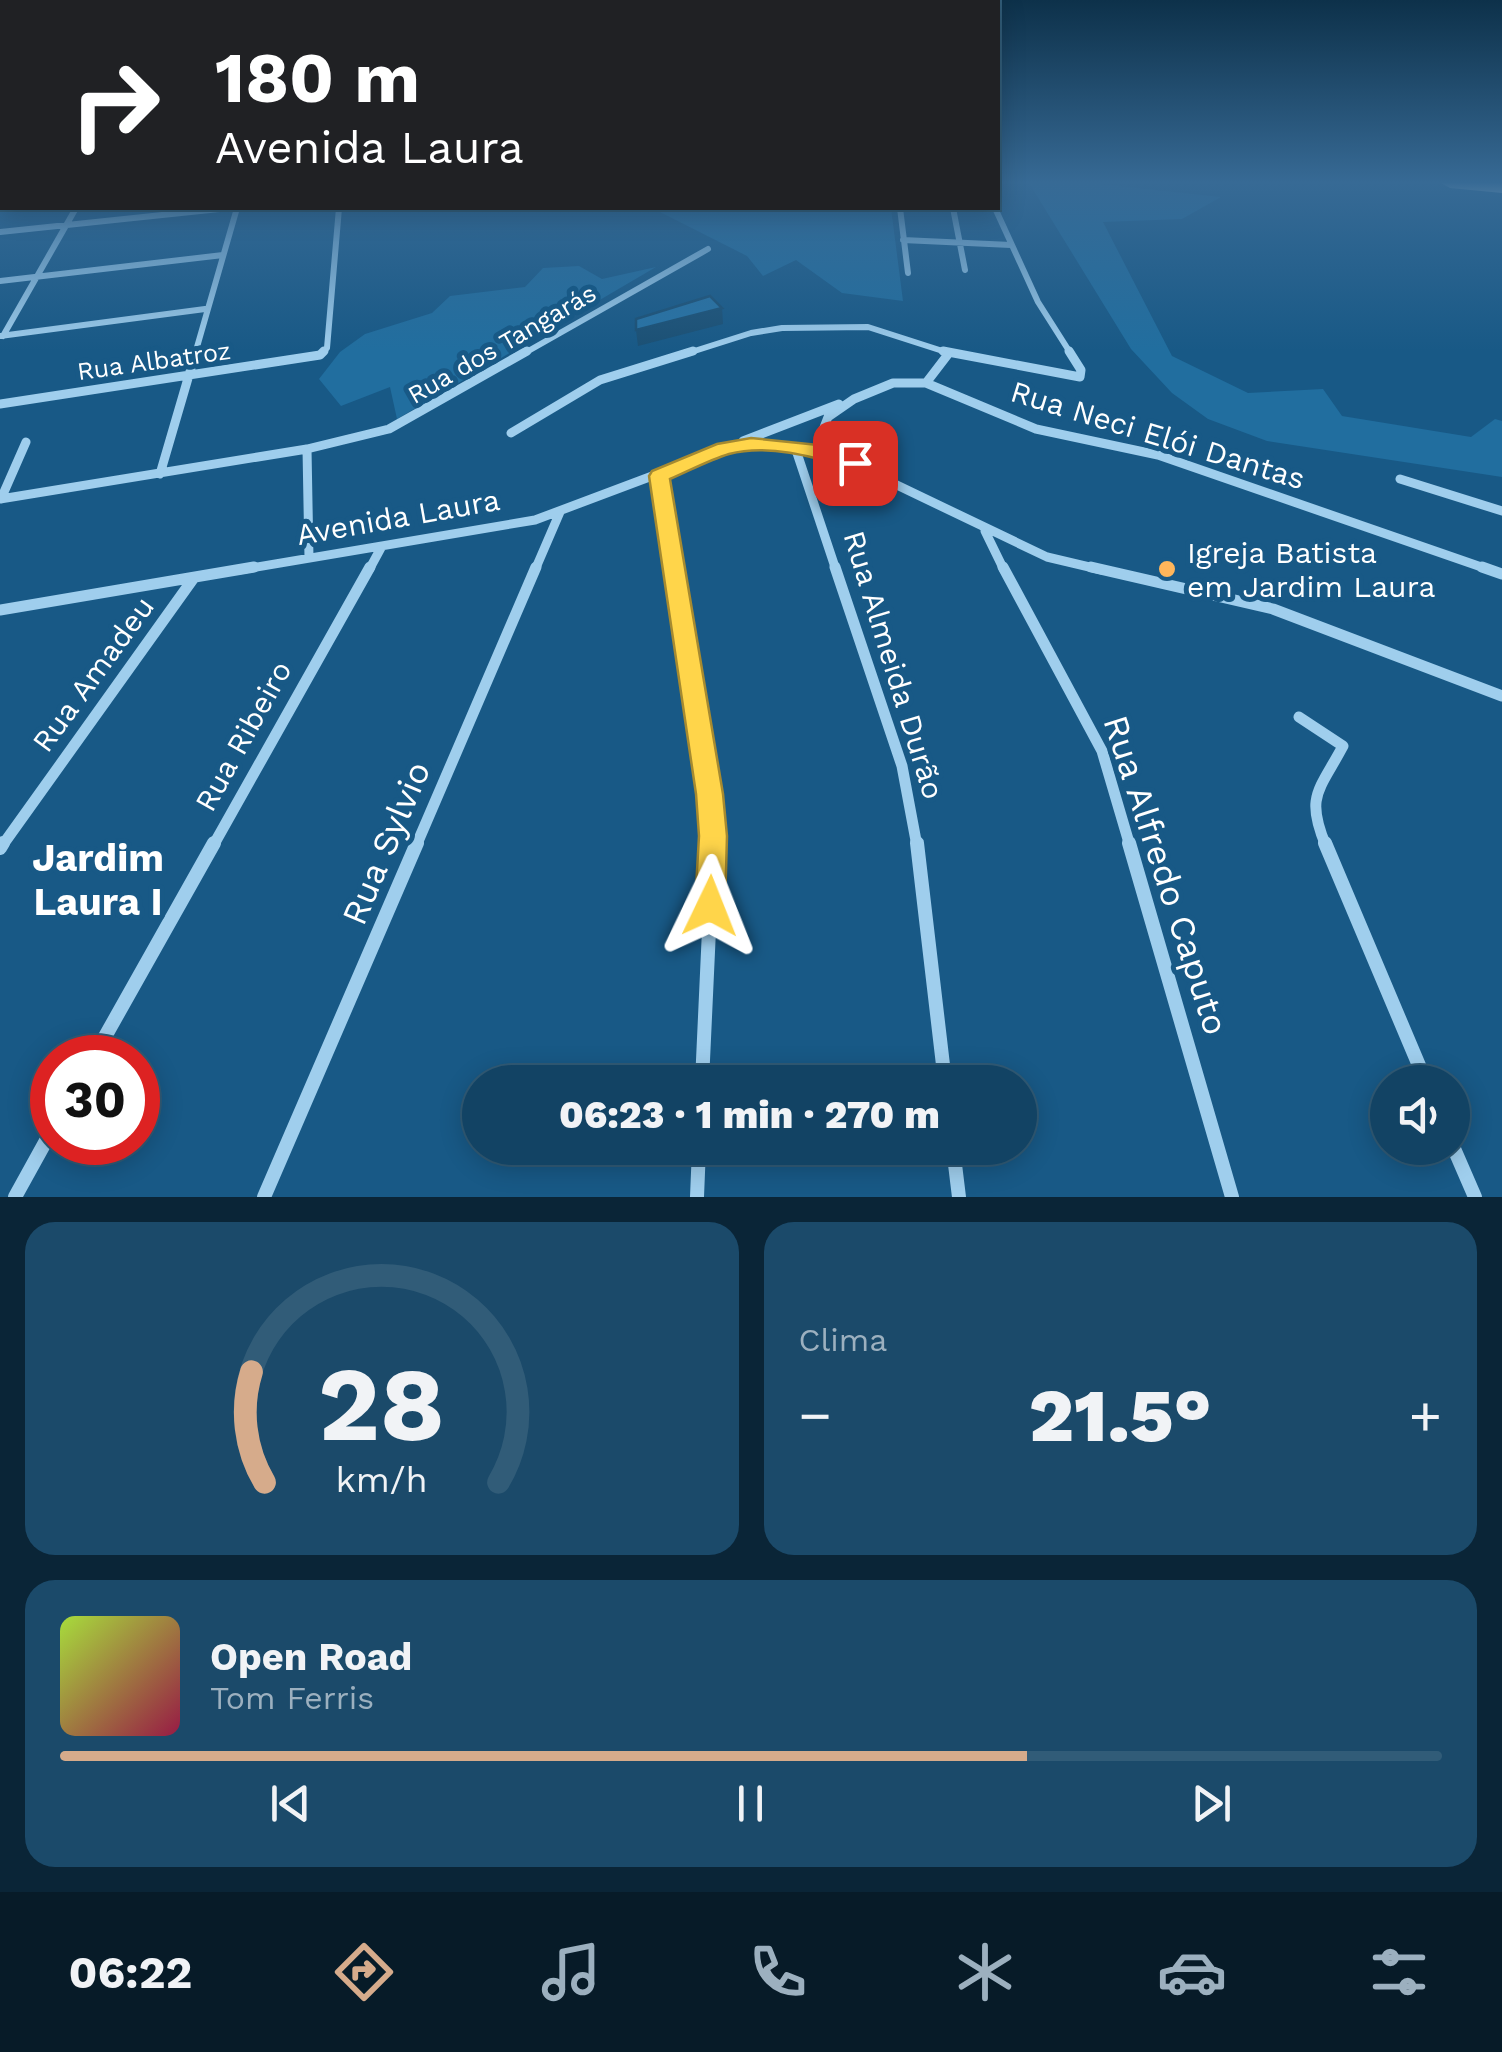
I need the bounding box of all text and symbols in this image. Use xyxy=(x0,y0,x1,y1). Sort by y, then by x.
text: 180 m xyxy=(215,37,420,119)
icon: right xyxy=(50,40,180,170)
text: Avenida Laura xyxy=(215,121,524,174)
street label: Rua dos Tangarás xyxy=(403,278,601,410)
street label: Rua Albatroz xyxy=(75,336,233,386)
street label: Rua Neci Elói Dantas xyxy=(1007,374,1309,496)
pin xyxy=(813,421,898,506)
icon: arrive xyxy=(828,436,883,491)
street label: Avenida Laura xyxy=(294,482,502,552)
street label: Rua Almeida Durão xyxy=(837,527,951,803)
place label: Igreja Batista em Jardim Laura xyxy=(1187,535,1435,604)
marker: Igreja Batista em Jardim Laura xyxy=(1156,558,1178,580)
street label: Rua Amadeu xyxy=(25,590,161,758)
street label: Rua Ribeiro xyxy=(187,655,299,817)
street label: Rua Alfredo Caputo xyxy=(1095,710,1237,1040)
street label: Rua Sylvio xyxy=(333,755,439,931)
district label: Jardim Laura I xyxy=(32,836,164,924)
position arrow xyxy=(658,854,762,958)
speed limit sign: 30 xyxy=(30,1035,160,1165)
map controls xyxy=(1370,1065,1470,1165)
button: sound xyxy=(1370,1065,1470,1165)
text: 06:23 · 1 min · 270 m xyxy=(559,1093,940,1137)
text: Clima xyxy=(799,1321,887,1359)
text: 28 xyxy=(318,1343,445,1465)
text: 21.5° xyxy=(1029,1371,1212,1459)
text: − xyxy=(799,1383,832,1447)
text: + xyxy=(1409,1383,1442,1447)
text: km/h xyxy=(336,1459,428,1501)
text: Open Road xyxy=(210,1635,412,1679)
text: Tom Ferris xyxy=(210,1679,374,1717)
icon: previous xyxy=(263,1776,318,1831)
icon: pause xyxy=(723,1776,778,1831)
icon: next xyxy=(1184,1776,1239,1831)
icon: directions xyxy=(329,1937,399,2007)
icon: music xyxy=(536,1937,606,2007)
icon: phone xyxy=(743,1937,813,2007)
icon: climate xyxy=(950,1937,1020,2007)
icon: car xyxy=(1157,1937,1227,2007)
icon: filters xyxy=(1364,1937,1434,2007)
text: 06:22 xyxy=(68,1946,192,1999)

